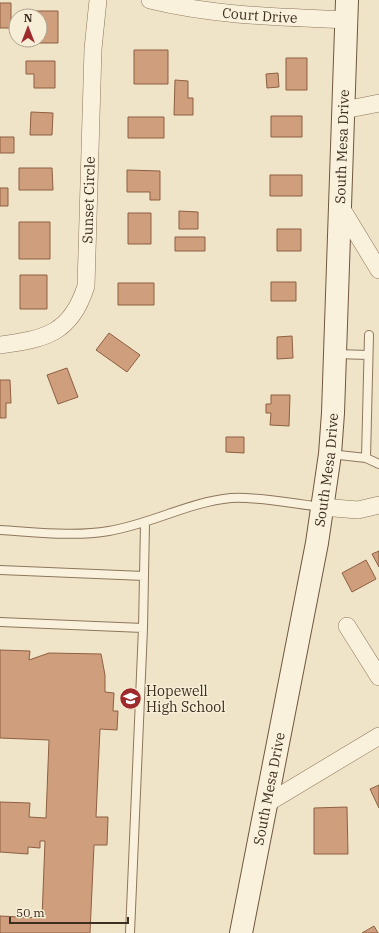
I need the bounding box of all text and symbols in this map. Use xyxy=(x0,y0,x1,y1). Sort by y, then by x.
street label: Court Drive xyxy=(221,4,298,27)
north arrow xyxy=(8,8,48,48)
text: N xyxy=(24,11,33,25)
street label: South Mesa Drive xyxy=(331,89,353,204)
street label: Sunset Circle xyxy=(78,156,99,244)
street label: South Mesa Drive xyxy=(310,412,342,528)
place label: Hopewell High School xyxy=(146,682,225,716)
school or university icon: Hopewell High School xyxy=(117,686,143,712)
street label: South Mesa Drive xyxy=(249,731,289,847)
scale bar xyxy=(10,899,128,925)
text: 50 m xyxy=(16,905,45,920)

